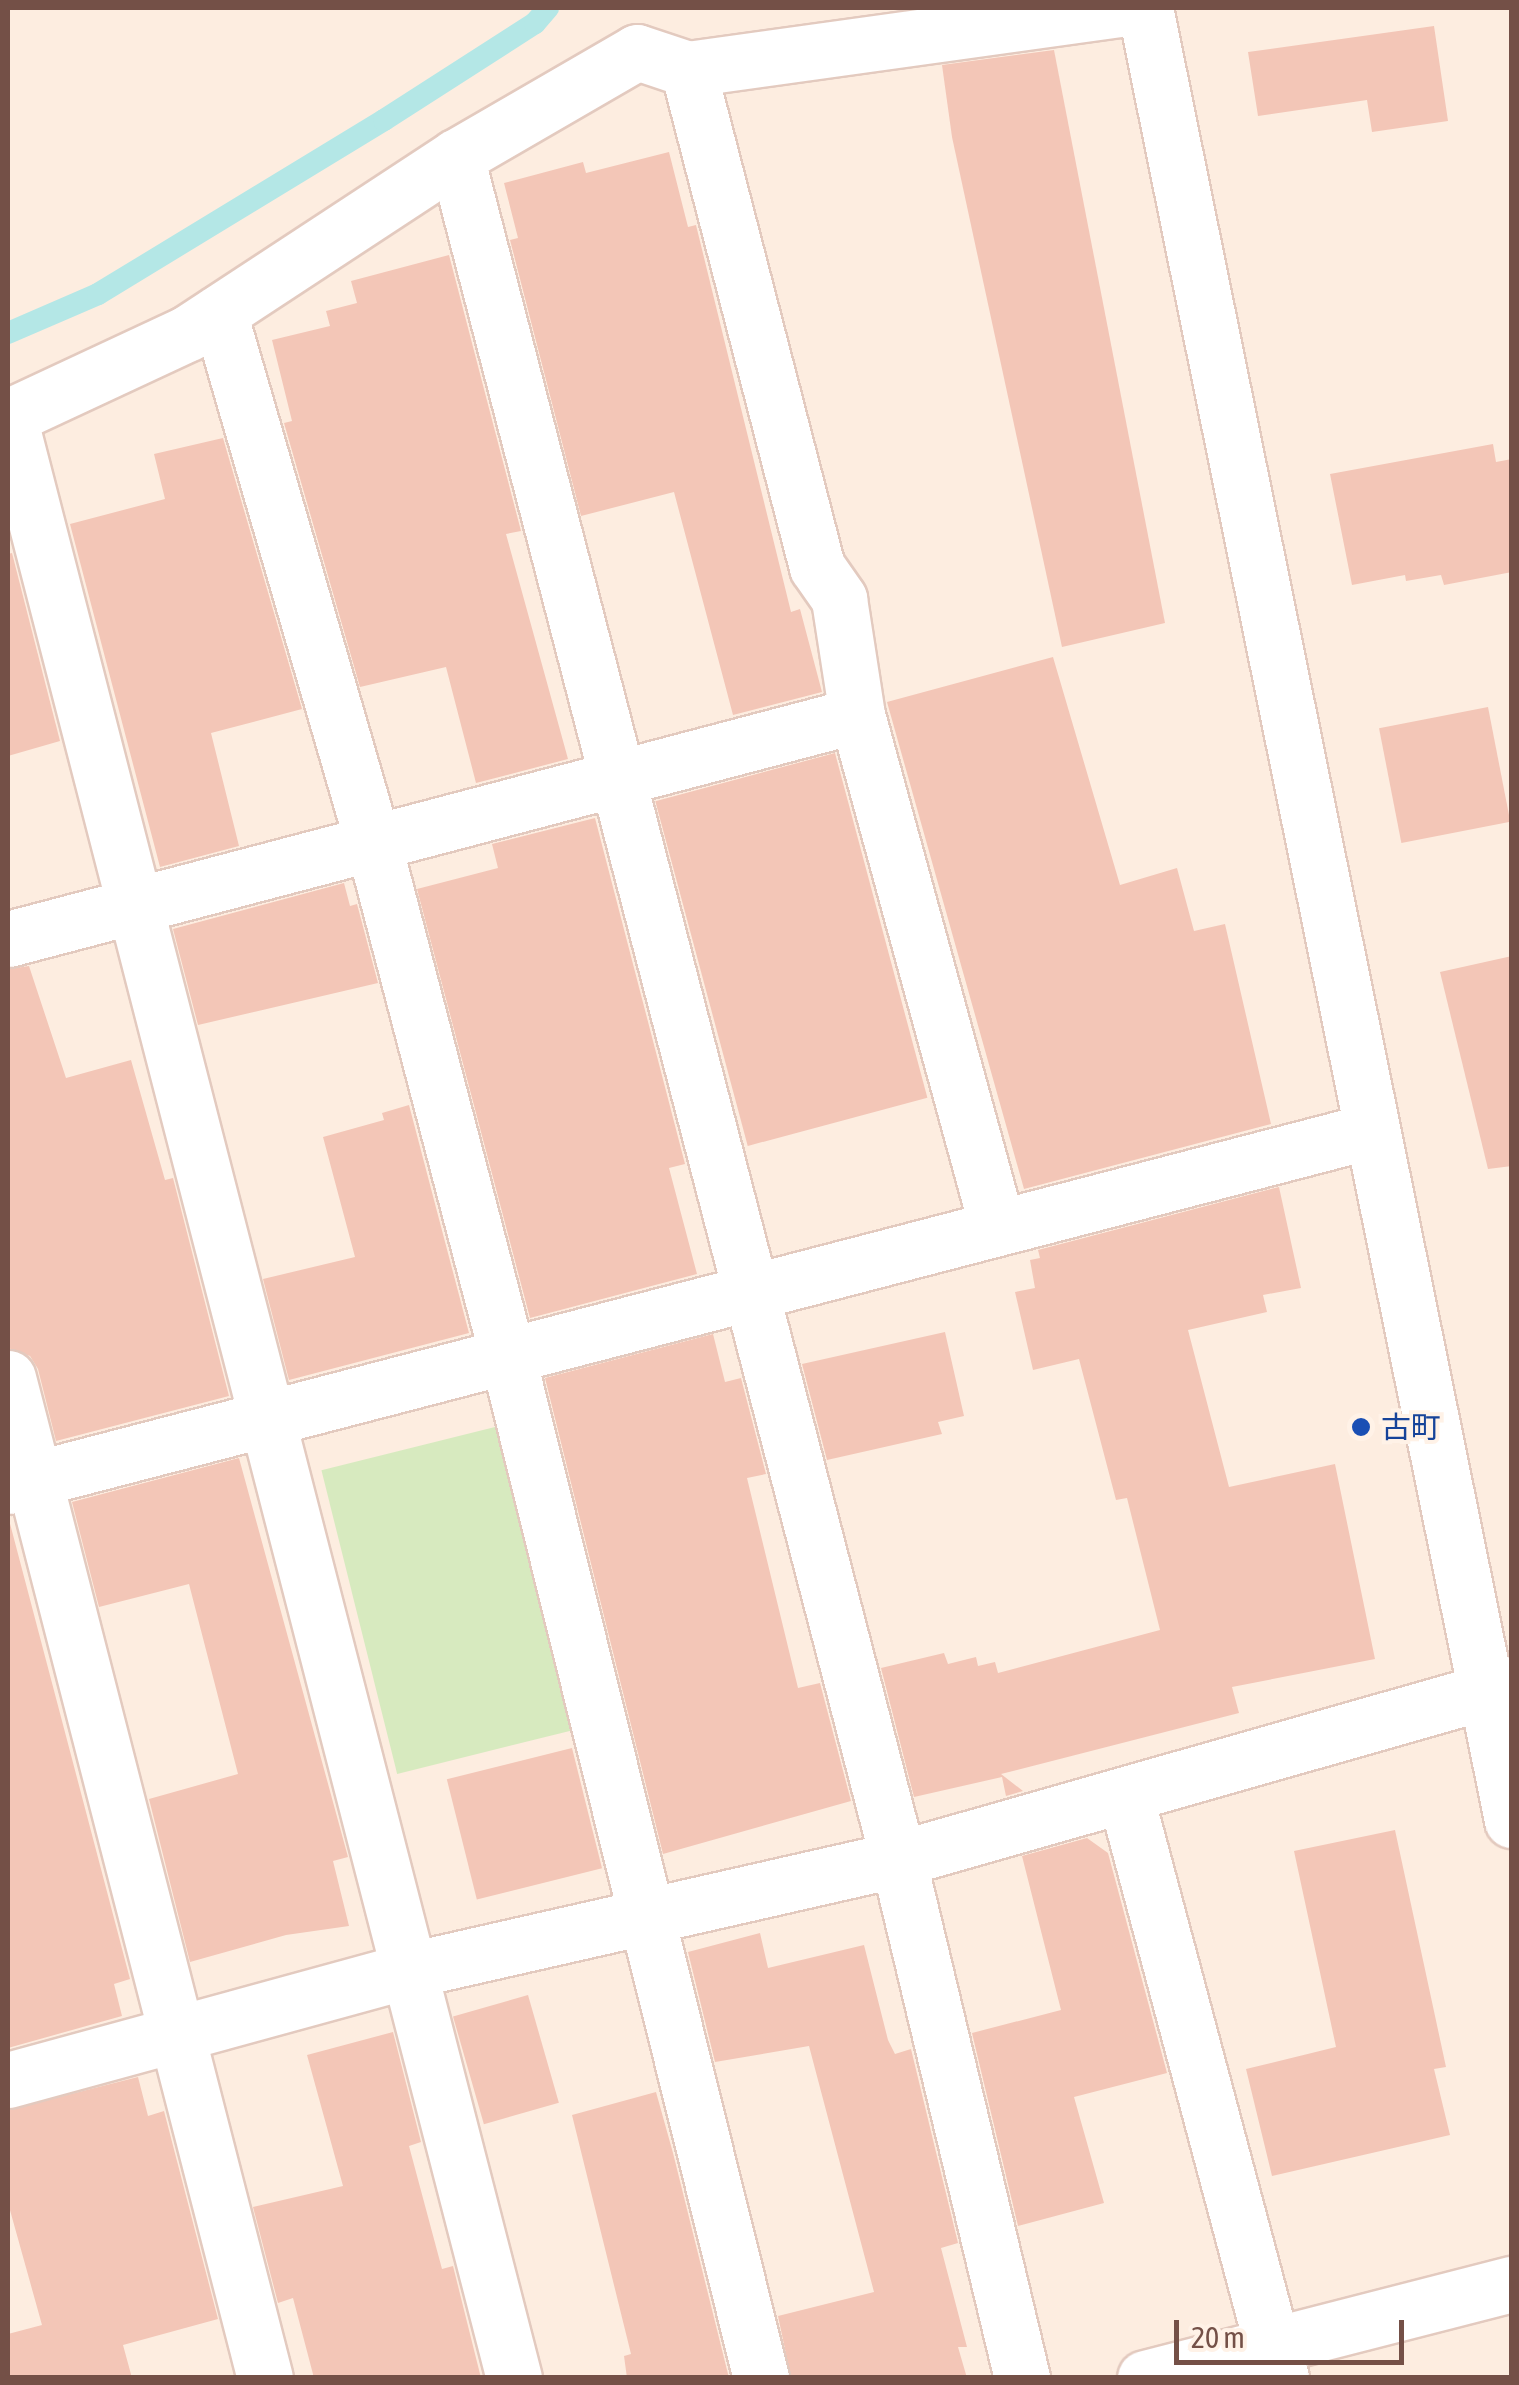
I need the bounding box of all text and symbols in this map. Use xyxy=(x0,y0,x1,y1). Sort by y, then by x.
place label: 古町 xyxy=(1381,1409,1441,1445)
marker: 古町 xyxy=(1350,1416,1372,1438)
scale bar xyxy=(1179,2300,1409,2362)
text: 20 m xyxy=(1191,2320,1245,2354)

